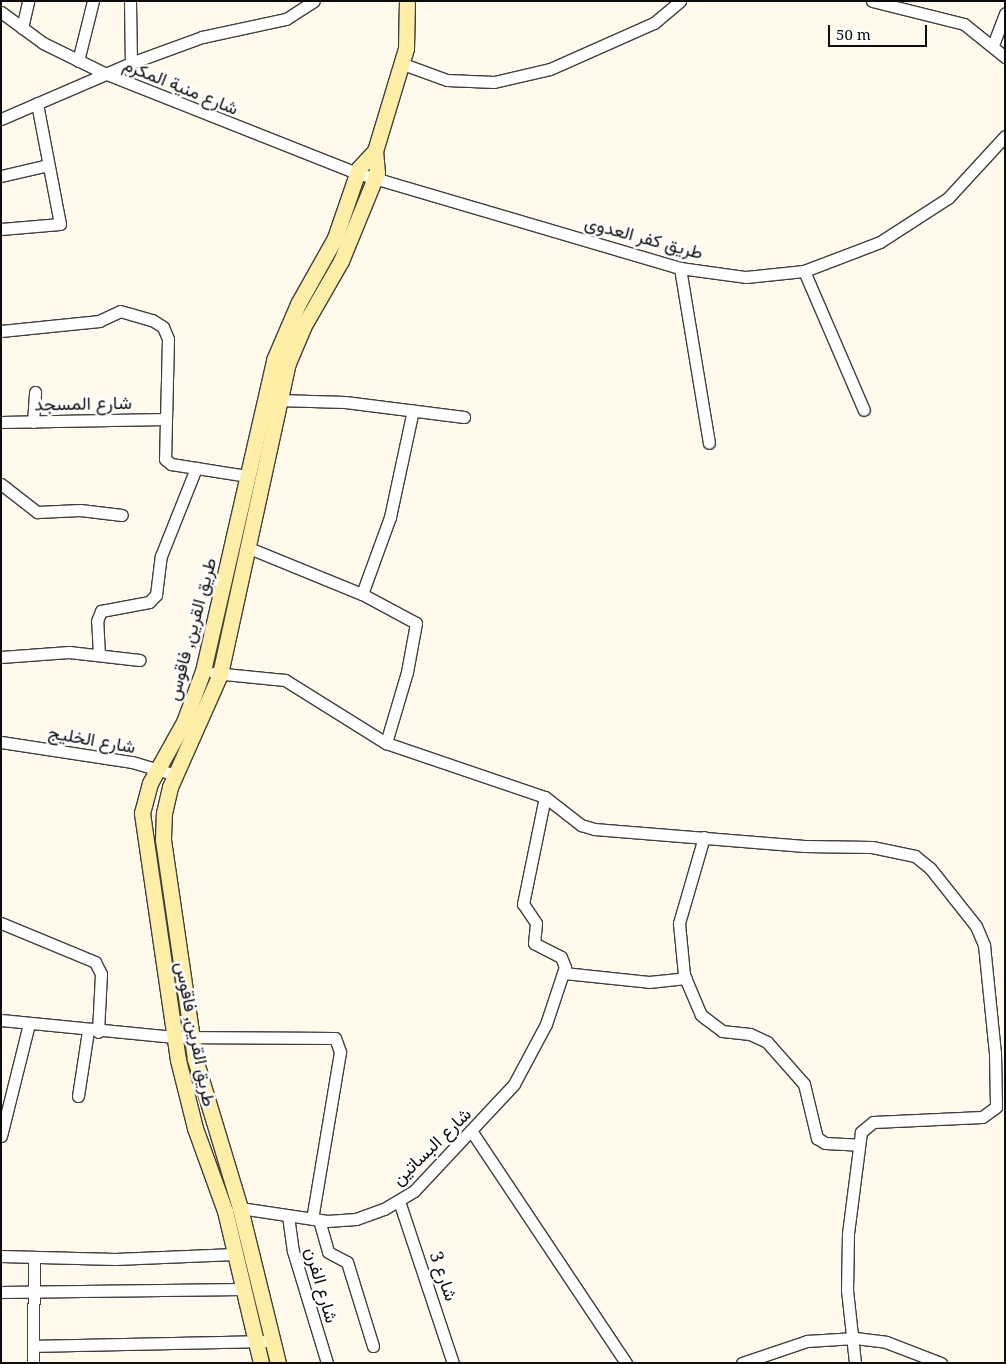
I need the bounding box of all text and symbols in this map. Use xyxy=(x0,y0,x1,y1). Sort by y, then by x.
scale bar xyxy=(831,15,930,47)
text: 50 m xyxy=(836,24,871,44)
street label: شارع منية المكرم xyxy=(120,53,242,119)
street label: طريق كفر العدوى xyxy=(583,211,705,263)
street label: شارع المسجد xyxy=(34,391,132,415)
street label: طريق القرين, فاقوس xyxy=(162,555,220,703)
street label: شارع الخليج xyxy=(47,721,137,757)
street label: طريق القرين, فاقوس xyxy=(171,960,221,1108)
street label: شارع البساتين xyxy=(387,1103,475,1189)
street label: شارع الفرن xyxy=(301,1245,343,1325)
street label: شارع 3 xyxy=(425,1248,463,1304)

